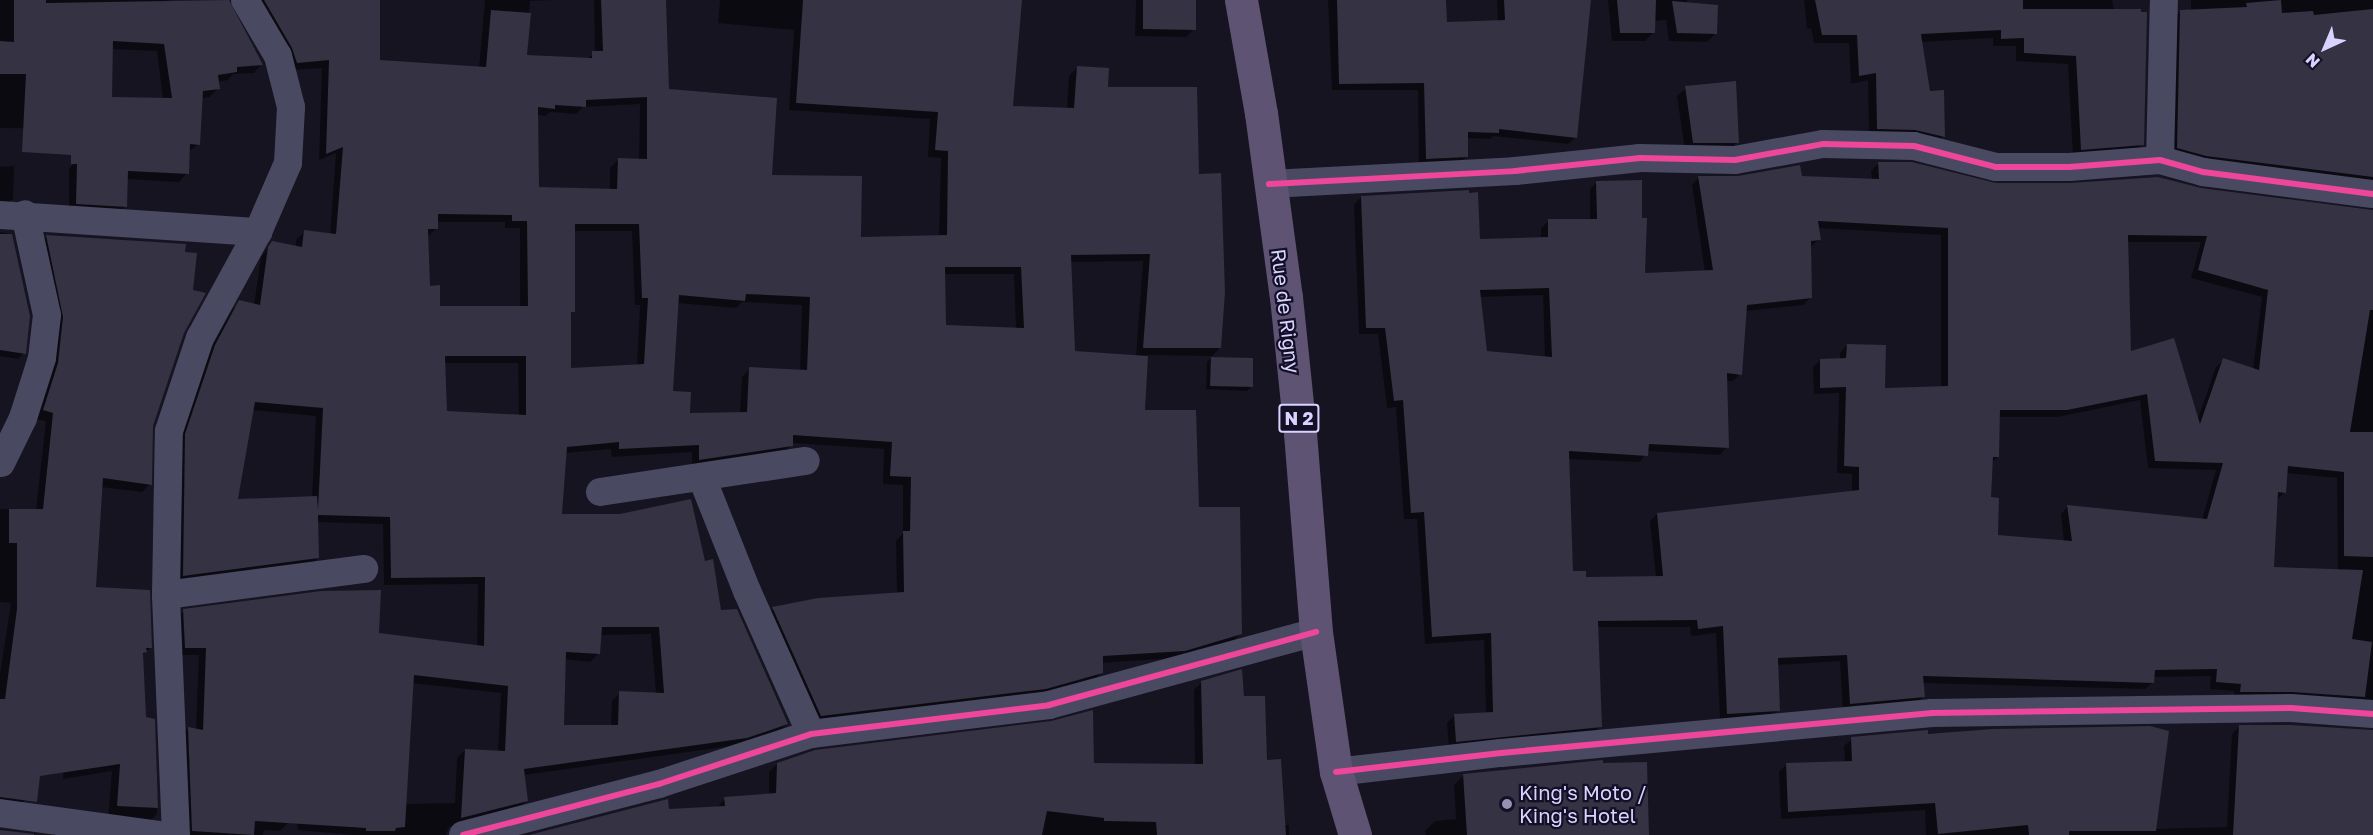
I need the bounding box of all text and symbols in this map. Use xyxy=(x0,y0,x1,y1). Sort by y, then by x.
north arrow xyxy=(2295,18,2355,78)
text: N xyxy=(2301,50,2324,72)
street label: Rue de Rigny xyxy=(1266,247,1306,375)
road number: N 2 xyxy=(1278,403,1320,433)
place label: King's Moto / King's Hotel xyxy=(1519,780,1647,827)
marker: King's Moto / King's Hotel xyxy=(1500,797,1514,811)

